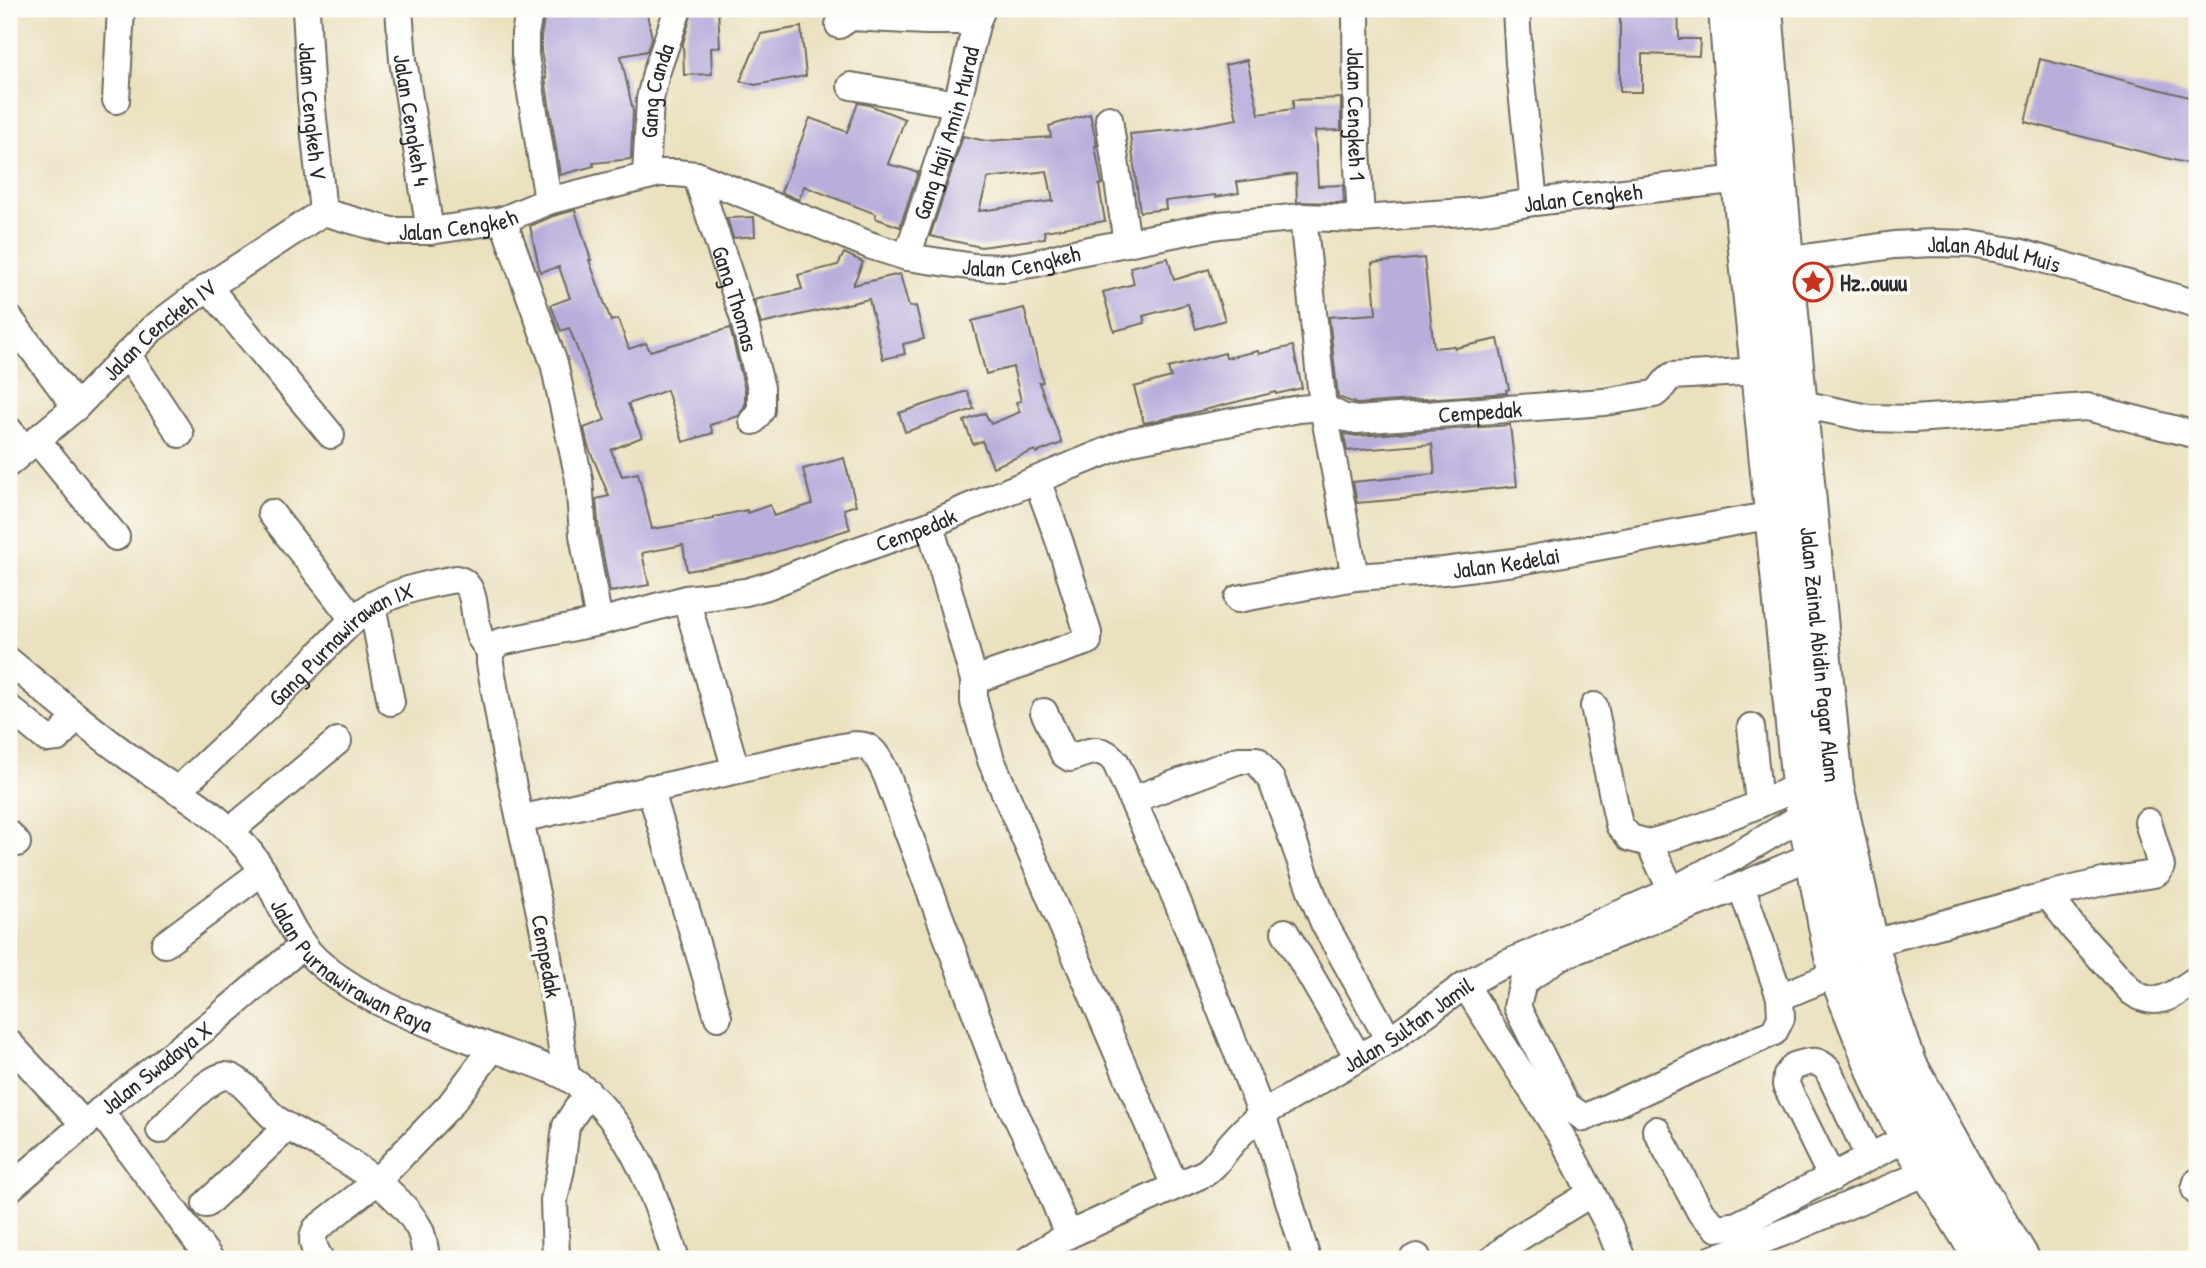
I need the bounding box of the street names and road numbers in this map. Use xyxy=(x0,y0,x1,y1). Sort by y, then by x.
street label: Gang Canda xyxy=(632,39,680,139)
street label: Jalan Cengkeh V xyxy=(292,41,335,181)
street label: Gang Haji Amin Murad xyxy=(905,43,986,223)
street label: Jalan Cengkeh 1 xyxy=(1341,47,1374,181)
street label: Jalan Cengkeh 4 xyxy=(387,53,438,188)
street label: Jalan Cengkeh xyxy=(1521,175,1644,219)
street label: Jalan Cengkeh xyxy=(399,200,522,247)
street label: Jalan Abdul Muis xyxy=(1926,227,2065,279)
street label: Jalan Cengkeh xyxy=(960,237,1083,284)
street label: Gang Thomas xyxy=(705,242,767,355)
street label: Jalan Cenckeh IV xyxy=(95,271,222,387)
street label: Cempedak xyxy=(1437,392,1524,429)
street label: Cempedak xyxy=(871,499,962,558)
street label: Jalan Zainal Abidin Pagar Alam xyxy=(1794,525,1849,783)
street label: Jalan Kedelai xyxy=(1451,539,1562,585)
street label: Gang Purnawirawan IX xyxy=(261,574,418,713)
street label: Jalan Purnawirawan Raya xyxy=(264,894,437,1039)
street label: Cempedak xyxy=(524,912,570,1000)
street label: Jalan Sultan Jamil xyxy=(1337,968,1479,1079)
street label: Jalan Swadaya X xyxy=(93,1013,218,1121)

